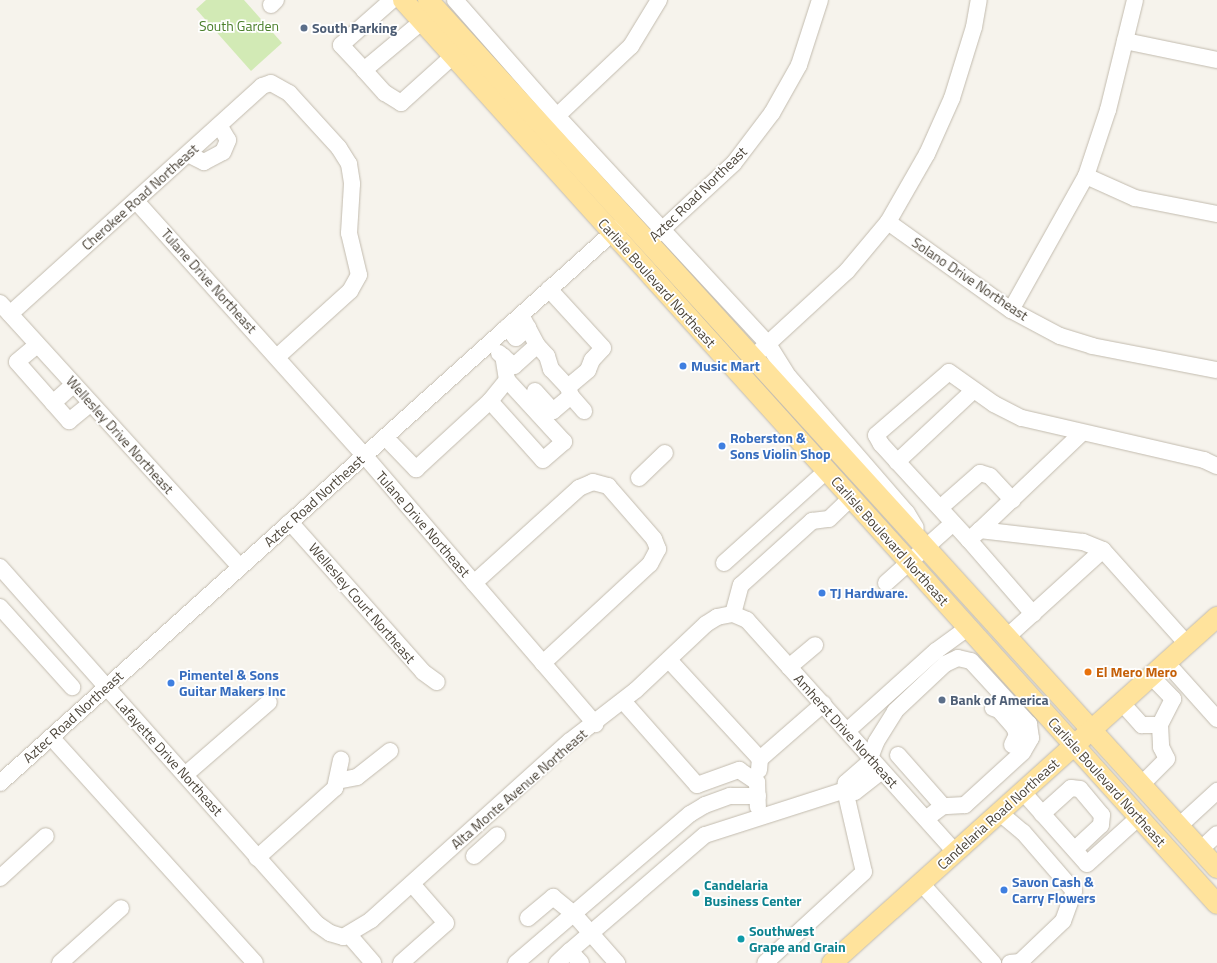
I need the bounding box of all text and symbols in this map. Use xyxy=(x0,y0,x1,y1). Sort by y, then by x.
park label: South Garden xyxy=(199,18,279,34)
place label: South Parking xyxy=(312,20,397,36)
marker: South Parking xyxy=(299,23,309,33)
street label: Cherokee Road Northeast xyxy=(78,140,202,254)
street label: Aztec Road Northeast xyxy=(646,143,750,245)
street label: Carlisle Boulevard Northeast xyxy=(595,215,719,351)
street label: Tulane Drive Northeast xyxy=(158,225,260,337)
street label: Solano Drive Northeast xyxy=(909,234,1031,324)
place label: Music Mart xyxy=(691,358,760,374)
marker: Music Mart xyxy=(678,361,688,371)
street label: Wellesley Drive Northeast xyxy=(63,373,177,497)
place label: Roberston & Sons Violin Shop xyxy=(730,430,831,462)
marker: Roberston & Sons Violin Shop xyxy=(717,441,727,451)
street label: Aztec Road Northeast xyxy=(261,452,367,550)
street label: Tulane Drive Northeast xyxy=(372,468,474,580)
street label: Carlisle Boulevard Northeast xyxy=(828,473,952,609)
street label: Wellesley Court Northeast xyxy=(305,539,419,667)
place label: TJ Hardware. xyxy=(830,585,908,601)
marker: TJ Hardware. xyxy=(817,588,827,598)
place label: El Mero Mero xyxy=(1096,664,1177,680)
place label: Pimentel & Sons Guitar Makers Inc xyxy=(179,667,286,700)
marker: El Mero Mero xyxy=(1083,667,1093,677)
street label: Aztec Road Northeast xyxy=(20,668,126,766)
street label: Amherst Drive Northeast xyxy=(790,671,902,791)
marker: Pimentel & Sons Guitar Makers Inc xyxy=(166,678,176,688)
place label: Bank of America xyxy=(950,692,1049,708)
street label: Lafayette Drive Northeast xyxy=(112,695,226,819)
marker: Bank of America xyxy=(937,695,947,705)
street label: Carlisle Boulevard Northeast xyxy=(1045,714,1169,850)
street label: Alta Monte Avenue Northeast xyxy=(448,725,590,853)
street label: Candelaria Road Northeast xyxy=(934,755,1062,873)
place label: Savon Cash & Carry Flowers xyxy=(1012,874,1096,906)
place label: Candelaria Business Center xyxy=(704,877,801,910)
marker: Savon Cash & Carry Flowers xyxy=(999,885,1009,895)
marker: Candelaria Business Center xyxy=(691,888,701,898)
place label: Southwest Grape and Grain xyxy=(749,923,846,956)
marker: Southwest Grape and Grain xyxy=(736,934,746,944)

